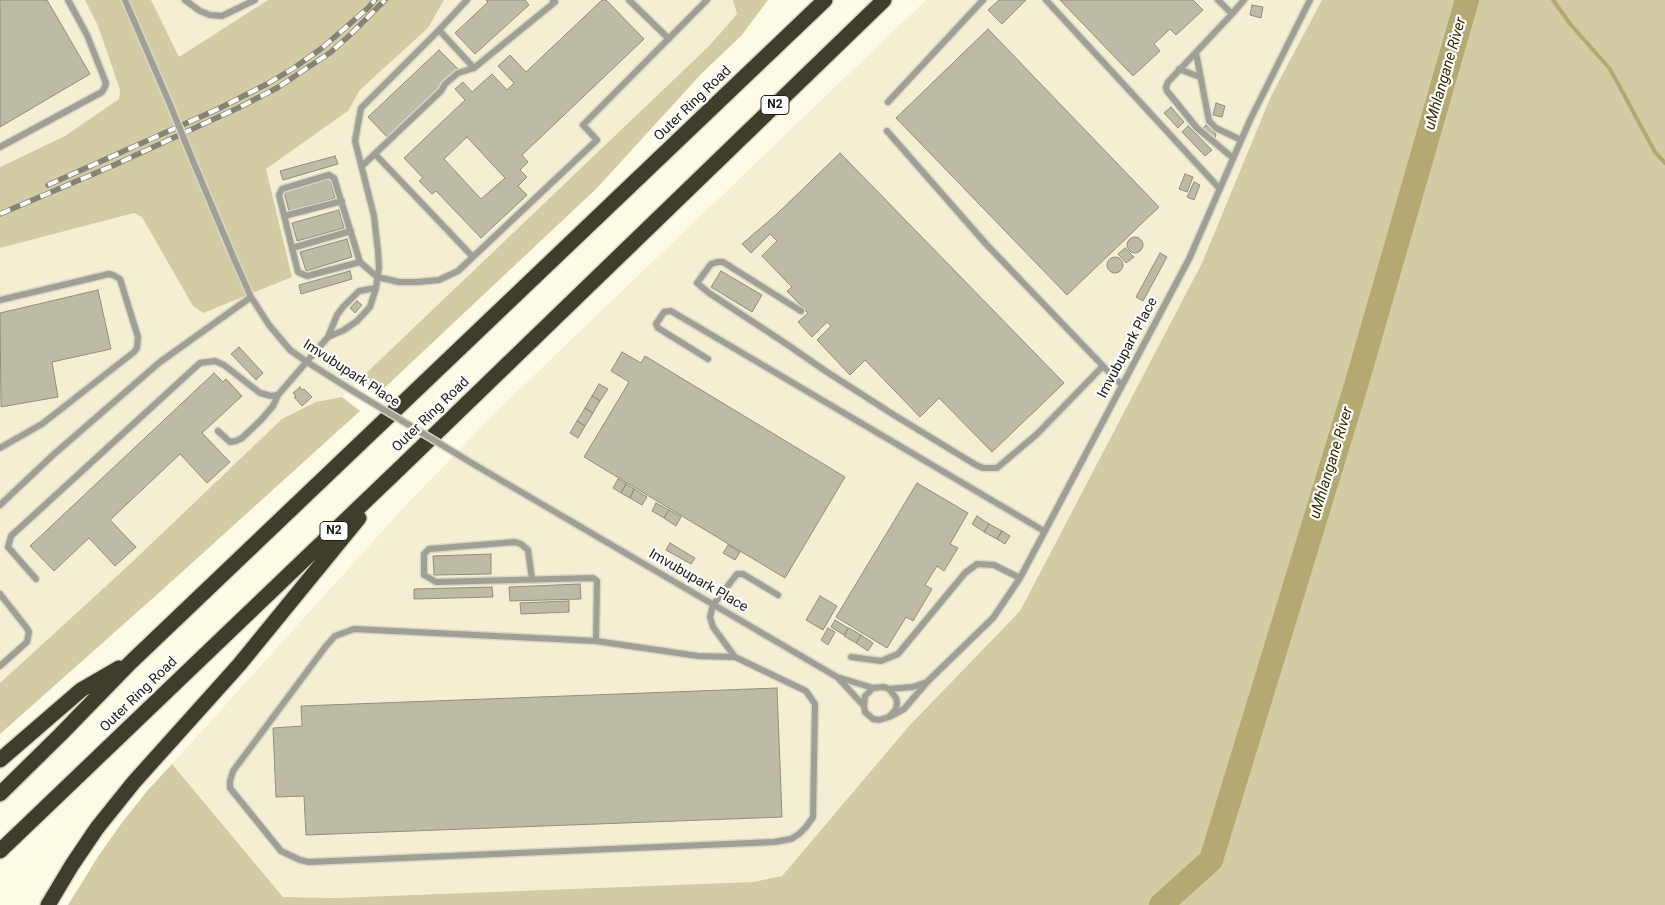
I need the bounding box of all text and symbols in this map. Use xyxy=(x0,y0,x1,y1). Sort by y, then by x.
water label: uMhlangane River xyxy=(1421,16,1471,132)
street label: Outer Ring Road xyxy=(651,63,735,145)
road number: N2 xyxy=(761,96,789,114)
street label: Imvubupark Place xyxy=(1094,295,1162,401)
street label: Imvubupark Place xyxy=(300,337,402,411)
street label: Outer Ring Road xyxy=(389,374,473,456)
water label: uMhlangane River xyxy=(1306,405,1358,521)
road number: N2 xyxy=(320,522,348,540)
street label: Imvubupark Place xyxy=(645,546,751,616)
street label: Outer Ring Road xyxy=(97,654,181,736)

